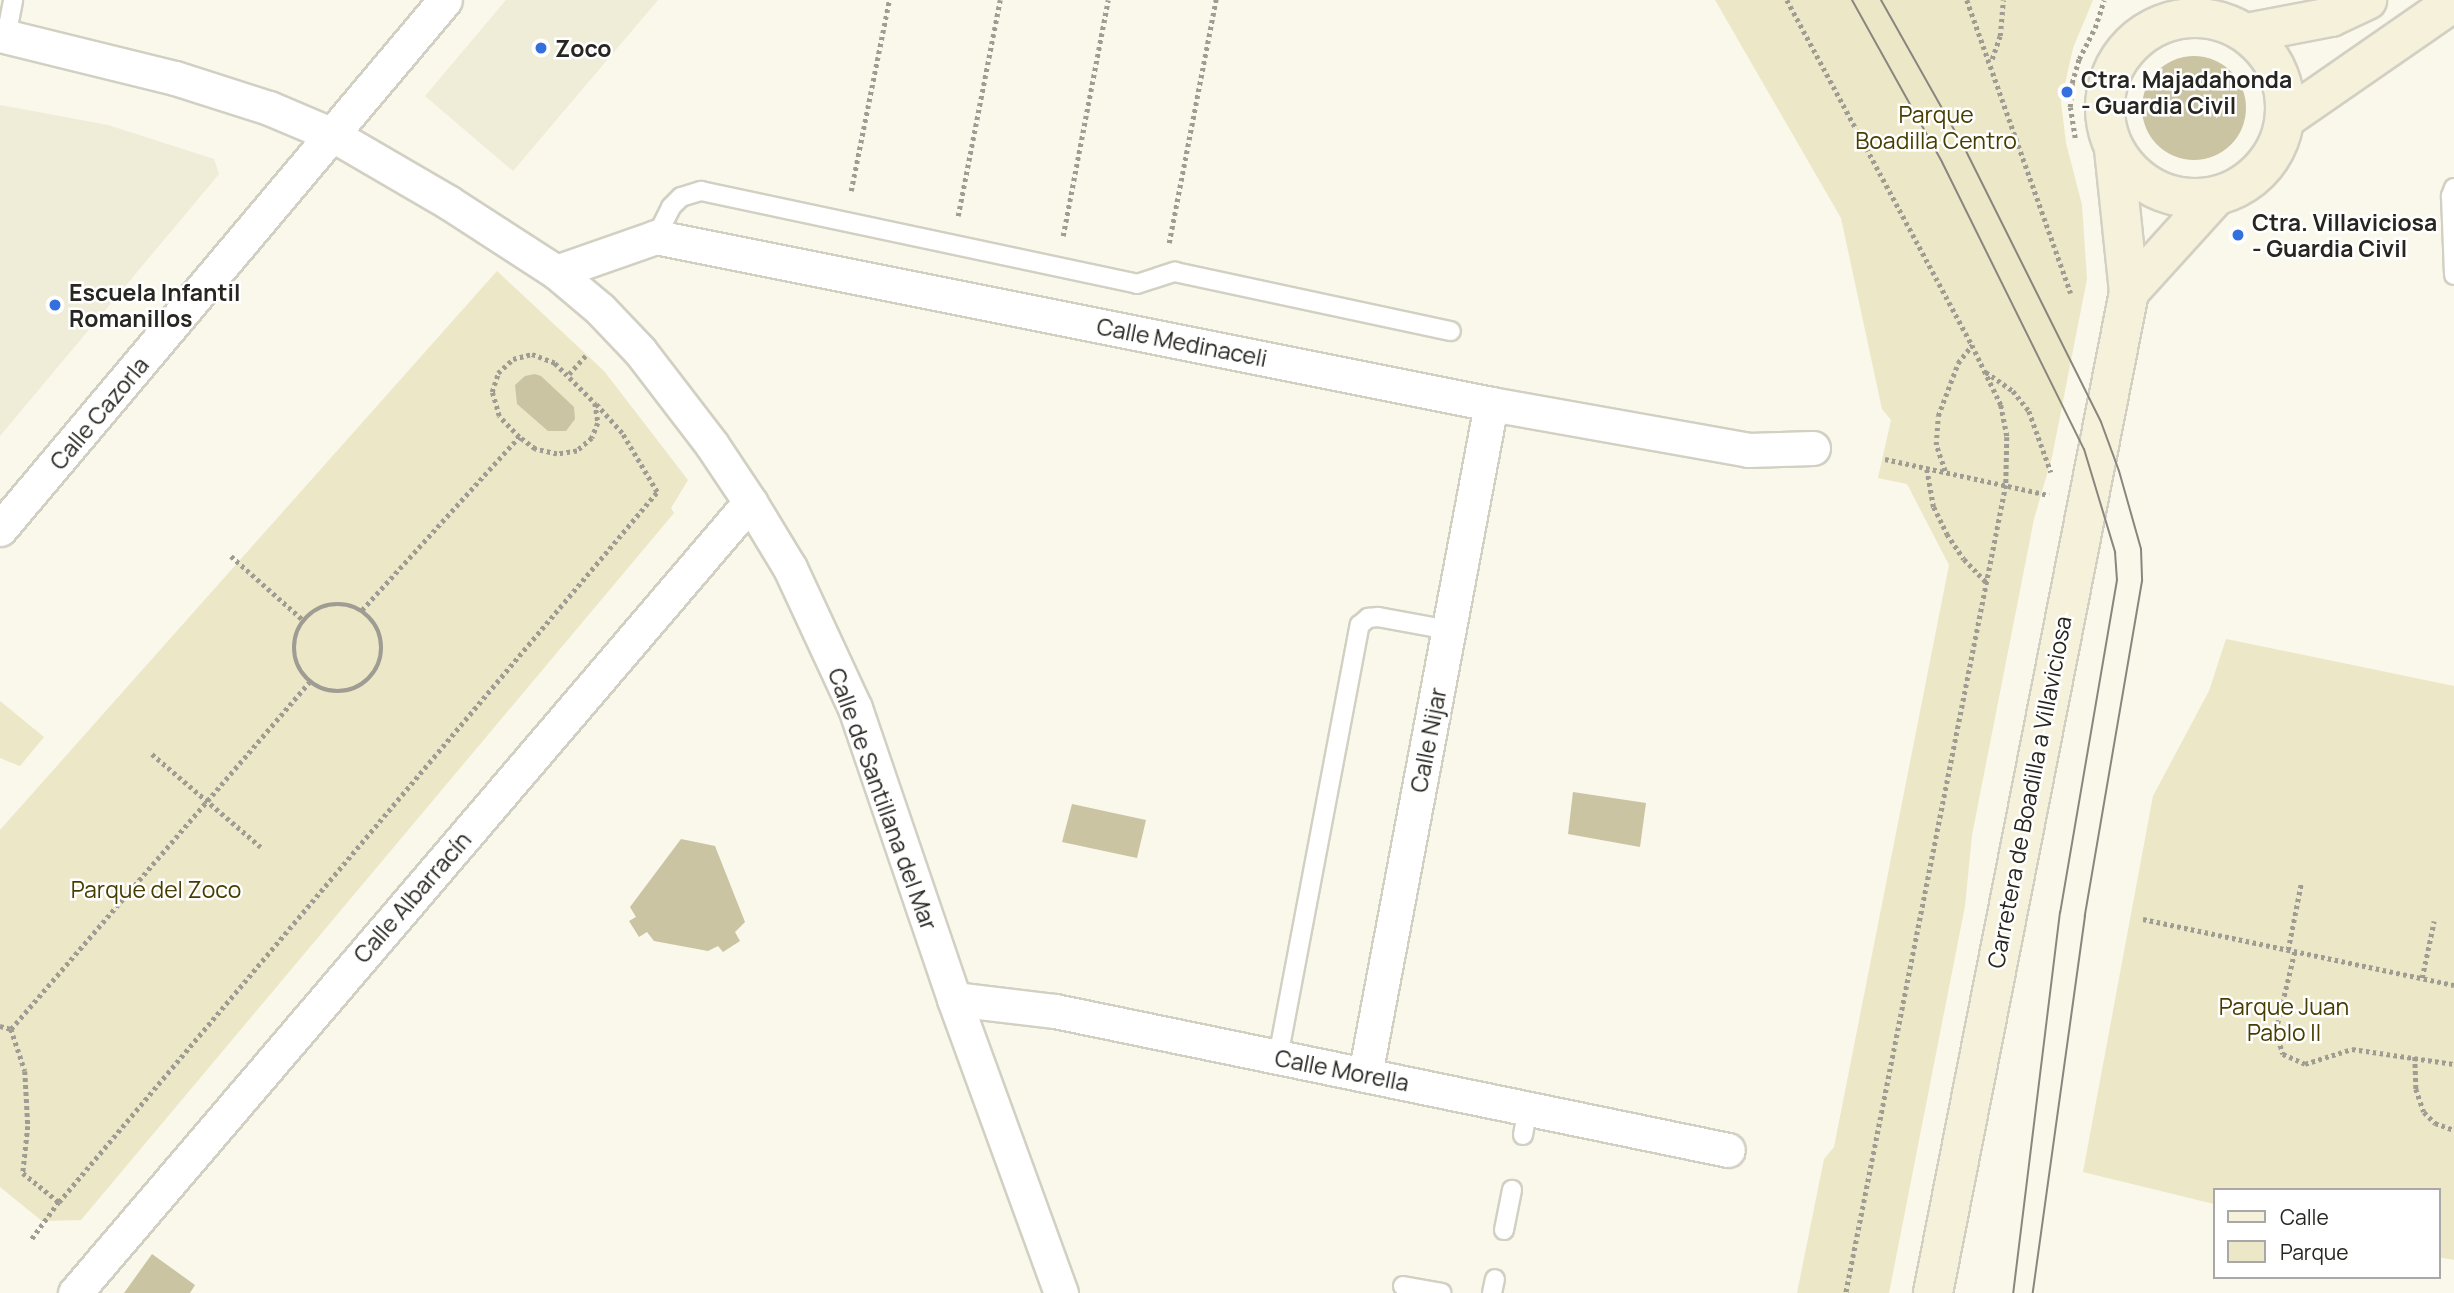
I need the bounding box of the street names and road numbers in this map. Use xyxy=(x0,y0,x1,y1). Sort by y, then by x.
street label: Calle Medinaceli xyxy=(1095,312,1269,372)
street label: Calle Cazorla xyxy=(44,351,154,475)
street label: Carretera de Boadilla a Villaviciosa xyxy=(1981,614,2077,970)
street label: Calle de Santillana del Mar xyxy=(823,664,943,934)
street label: Calle Nijar xyxy=(1404,685,1452,795)
street label: Calle Albarracín xyxy=(348,826,476,968)
street label: Calle Morella xyxy=(1273,1043,1411,1097)

